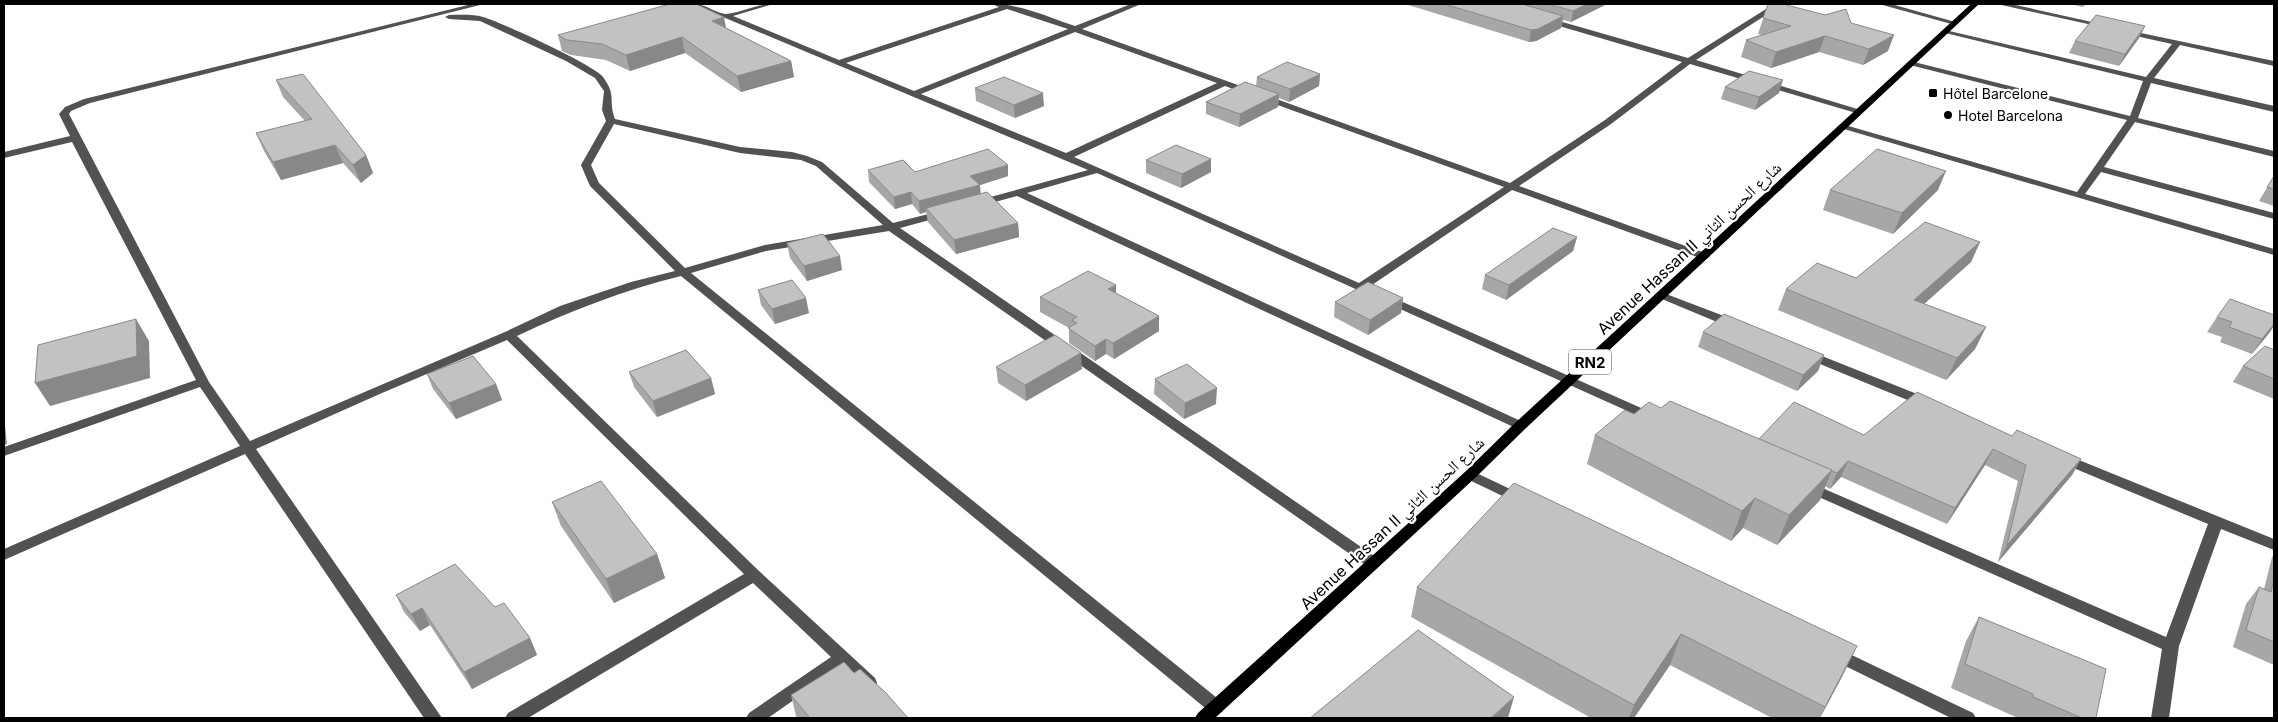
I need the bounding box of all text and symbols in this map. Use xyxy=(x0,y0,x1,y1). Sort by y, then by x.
place label: Hôtel Barcelone xyxy=(1943,85,2048,102)
marker: Hôtel Barcelone xyxy=(1927,87,1939,99)
place label: Hotel Barcelona xyxy=(1958,107,2063,124)
marker: Hotel Barcelona xyxy=(1942,109,1954,121)
street label: Avenue Hassan II شارع الحسن الثاني xyxy=(1593,157,1787,341)
road number: RN2 xyxy=(1569,350,1611,374)
street label: Avenue Hassan II شارع الحسن الثاني xyxy=(1296,432,1490,616)

